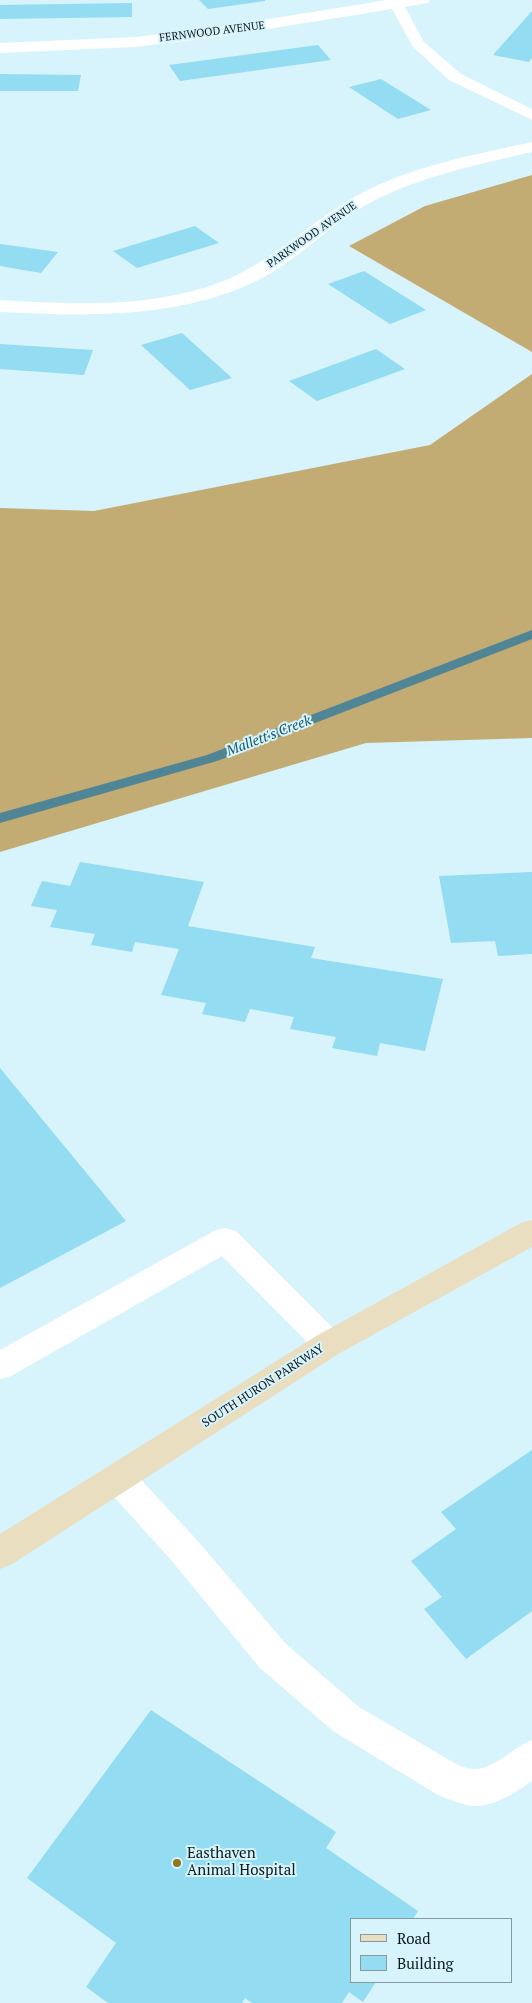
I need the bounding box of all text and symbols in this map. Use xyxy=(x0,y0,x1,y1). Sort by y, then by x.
street label: FERNWOOD AVENUE xyxy=(158,19,266,45)
street label: PARKWOOD AVENUE xyxy=(265,199,359,271)
water label: Mallett's Creek xyxy=(224,712,314,760)
street label: SOUTH HURON PARKWAY xyxy=(200,1341,326,1431)
place label: Easthaven Animal Hospital xyxy=(187,1845,296,1880)
marker: Easthaven Animal Hospital xyxy=(171,1857,183,1869)
legend xyxy=(350,1918,512,1983)
text: Road xyxy=(397,1928,430,1948)
text: Building xyxy=(397,1953,454,1973)

